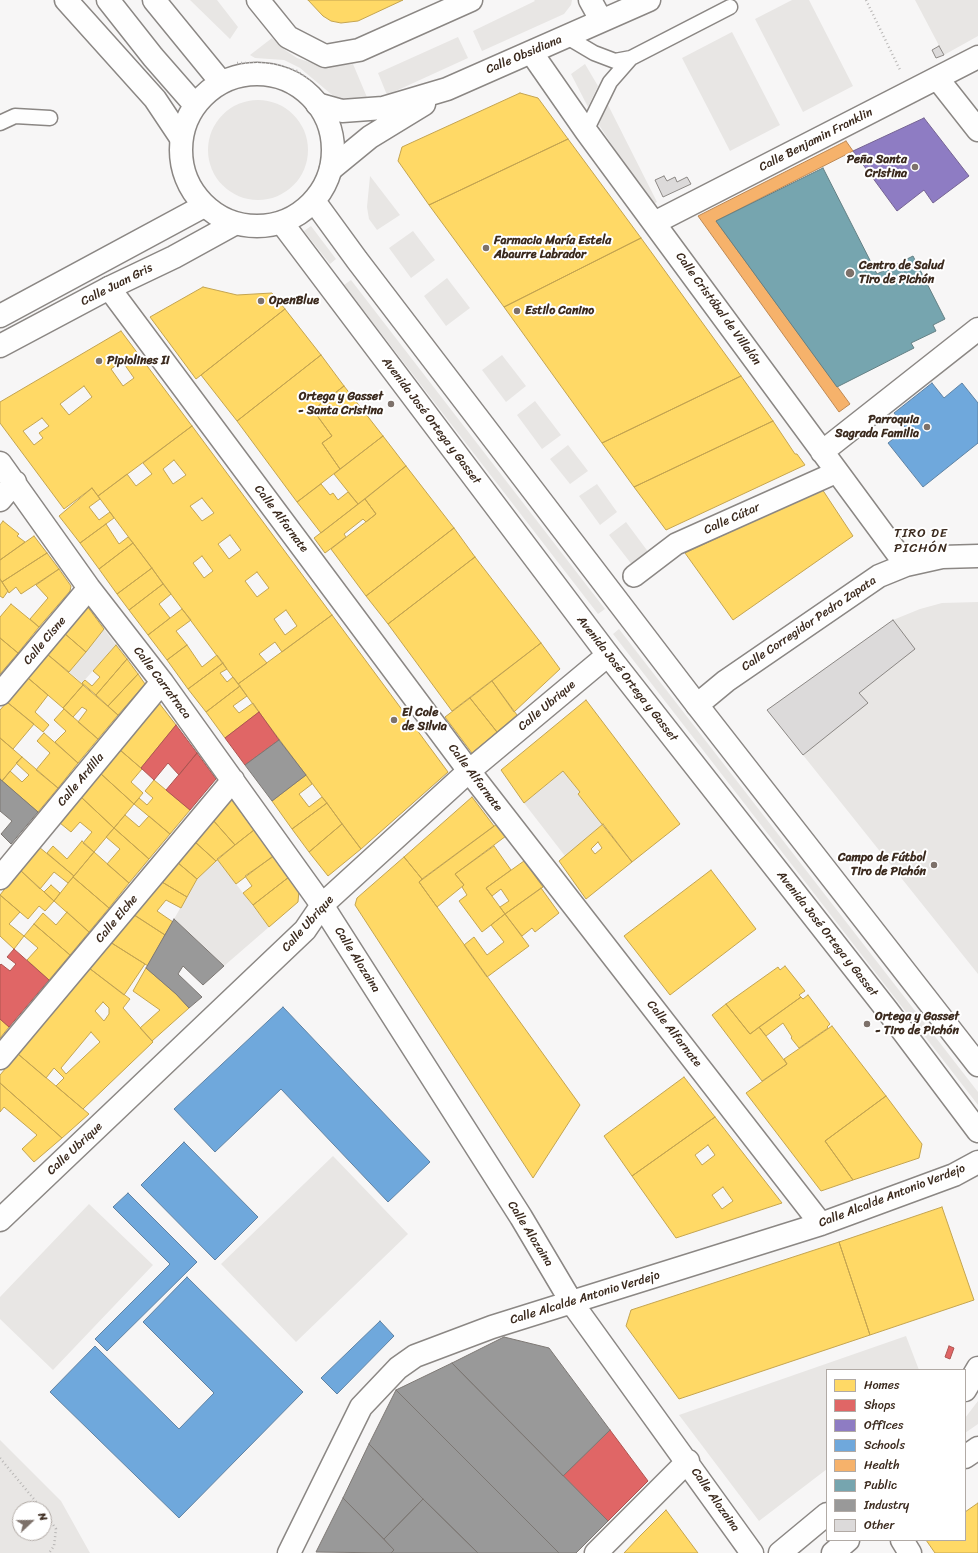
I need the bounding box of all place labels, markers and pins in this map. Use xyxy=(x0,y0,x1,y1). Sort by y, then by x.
place label: Peña Santa Cristina xyxy=(847,153,907,181)
marker: Peña Santa Cristina xyxy=(910,162,920,172)
place label: Farmacia María Estela Abaurre Labrador xyxy=(494,234,611,262)
marker: Farmacia María Estela Abaurre Labrador xyxy=(481,243,491,253)
place label: Centro de Salud Tiro de Pichón xyxy=(859,259,944,287)
marker: Centro de Salud Tiro de Pichón xyxy=(844,267,856,279)
place label: OpenBlue xyxy=(269,294,319,308)
marker: OpenBlue xyxy=(256,296,266,306)
place label: Estilo Canino xyxy=(525,304,594,318)
marker: Estilo Canino xyxy=(512,306,522,316)
place label: Pipiolines II xyxy=(107,354,170,368)
marker: Pipiolines II xyxy=(94,356,104,366)
place label: Ortega y Gasset - Santa Cristina xyxy=(298,390,383,418)
marker: Ortega y Gasset - Santa Cristina xyxy=(386,399,396,409)
place label: Parroquia Sagrada Familia xyxy=(835,413,919,441)
marker: Parroquia Sagrada Familia xyxy=(922,422,932,432)
place label: El Cole de Silvia xyxy=(402,706,447,734)
marker: El Cole de Silvia xyxy=(389,715,399,725)
place label: Campo de Fútbol Tiro de Pichón xyxy=(838,851,926,879)
marker: Campo de Fútbol Tiro de Pichón xyxy=(929,860,939,870)
place label: Ortega y Gasset - Tiro de Pichón xyxy=(875,1010,959,1038)
marker: Ortega y Gasset - Tiro de Pichón xyxy=(862,1019,872,1029)

